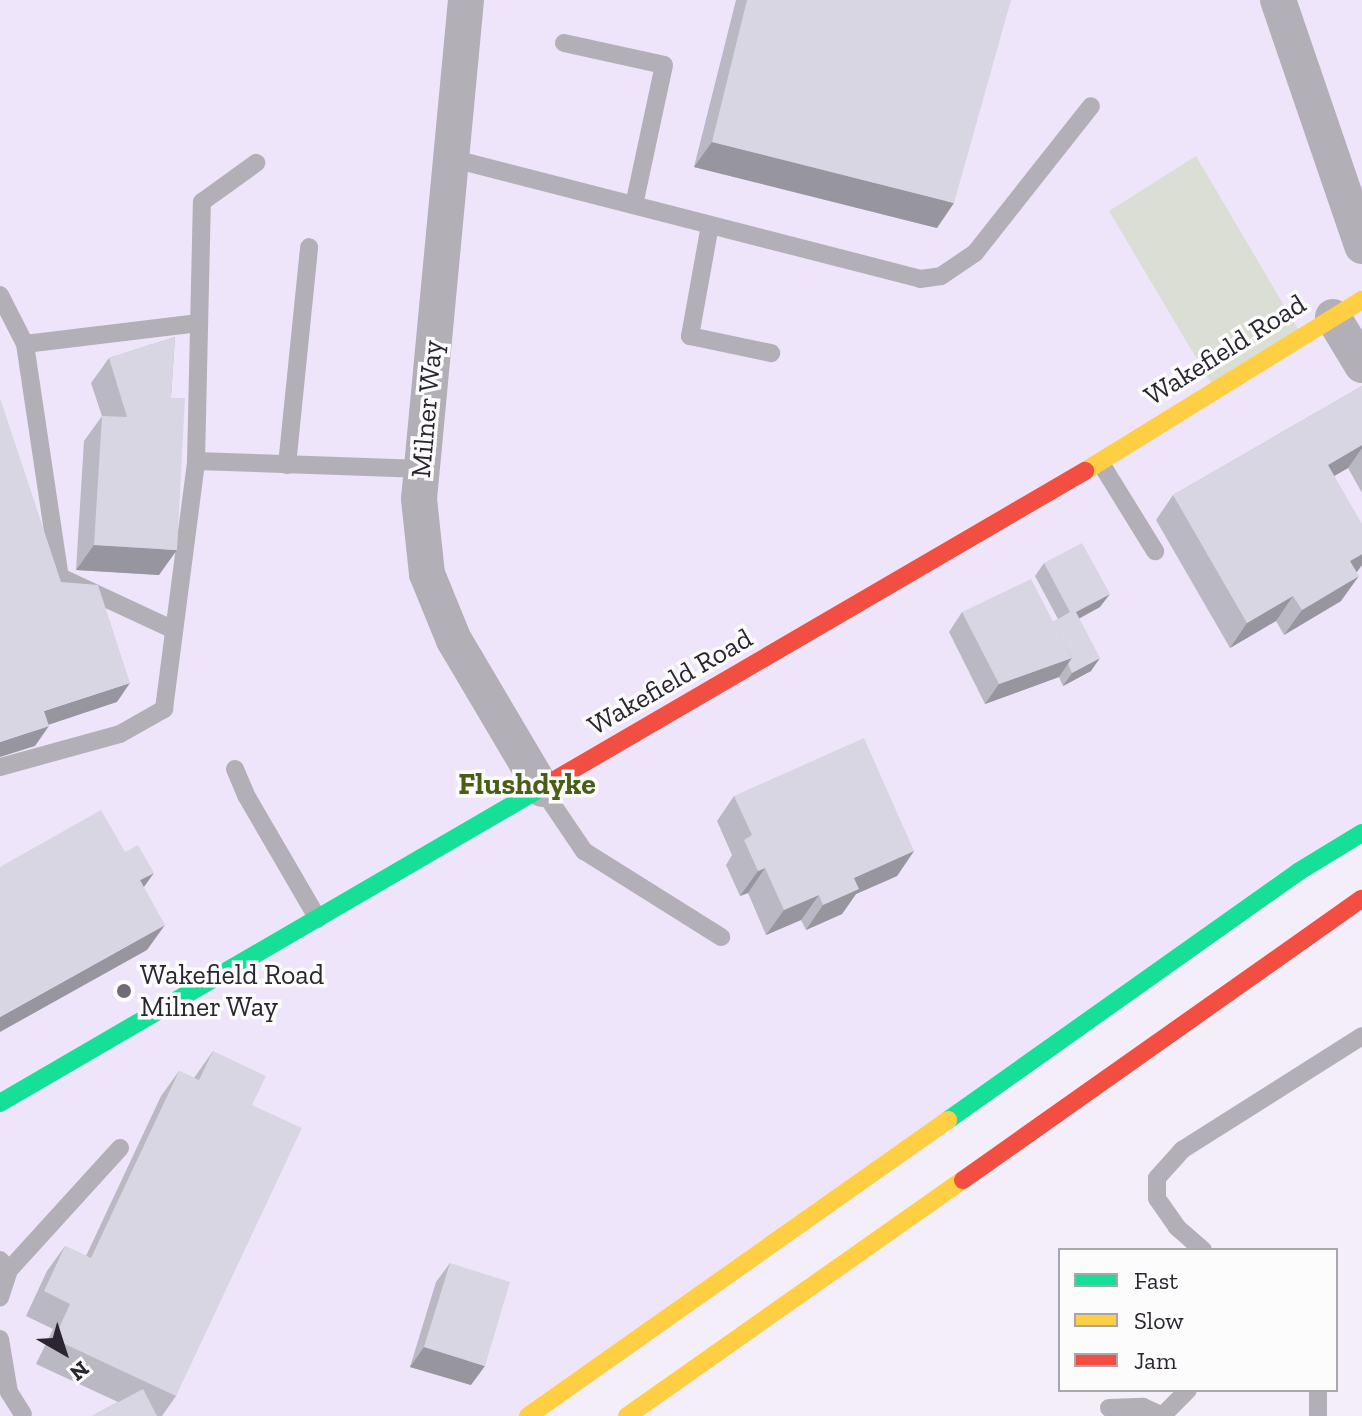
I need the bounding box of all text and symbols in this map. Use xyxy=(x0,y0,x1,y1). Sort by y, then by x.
street label: Wakefield Road xyxy=(1138,287,1312,413)
street label: Milner Way xyxy=(404,338,450,480)
street label: Wakefield Road xyxy=(582,621,758,743)
district label: Flushdyke xyxy=(458,766,596,802)
place label: Wakefield Road Milner Way xyxy=(140,958,324,1024)
marker: Wakefield Road Milner Way xyxy=(115,982,133,1000)
legend xyxy=(1058,1248,1338,1392)
text: Fast xyxy=(1134,1266,1178,1295)
text: Slow xyxy=(1134,1306,1184,1335)
north arrow xyxy=(24,1312,104,1392)
text: Jam xyxy=(1134,1346,1177,1375)
text: N xyxy=(64,1355,94,1387)

